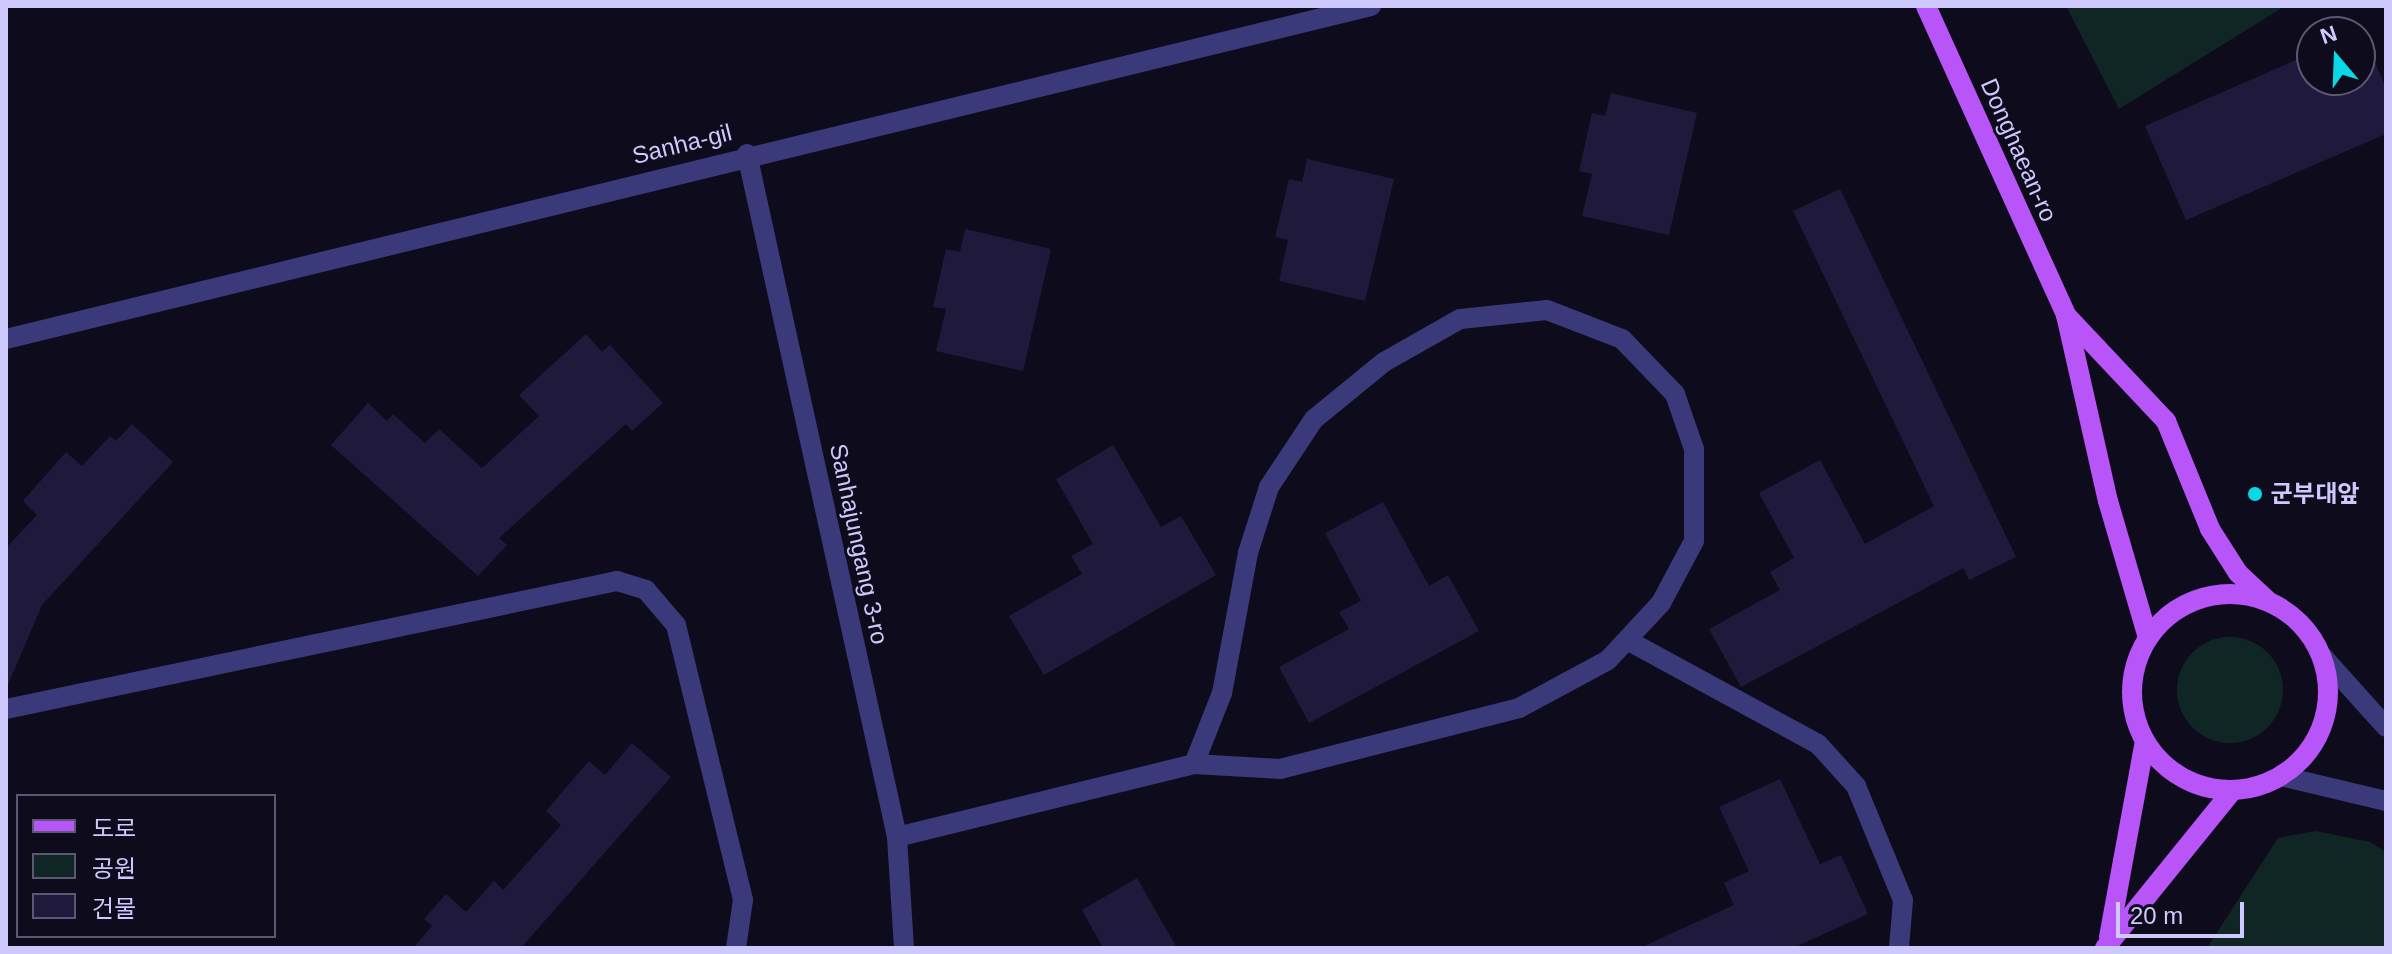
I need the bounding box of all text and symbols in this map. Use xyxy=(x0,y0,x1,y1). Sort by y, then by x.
north arrow xyxy=(2296,16,2376,96)
text: N xyxy=(2317,20,2340,49)
street label: Donghaean-ro xyxy=(1975,74,2063,226)
street label: Sanha-gil xyxy=(629,118,735,170)
street label: Sanhajungang 3-ro xyxy=(824,441,894,647)
place label: 군부대앞 xyxy=(2271,480,2359,508)
marker: 군부대앞 xyxy=(2246,485,2264,503)
legend xyxy=(16,794,276,938)
text: 도로 xyxy=(92,815,136,842)
text: 공원 xyxy=(92,855,136,882)
scale bar xyxy=(2120,886,2248,936)
text: 건물 xyxy=(92,895,136,922)
text: 20 m xyxy=(2130,902,2183,929)

